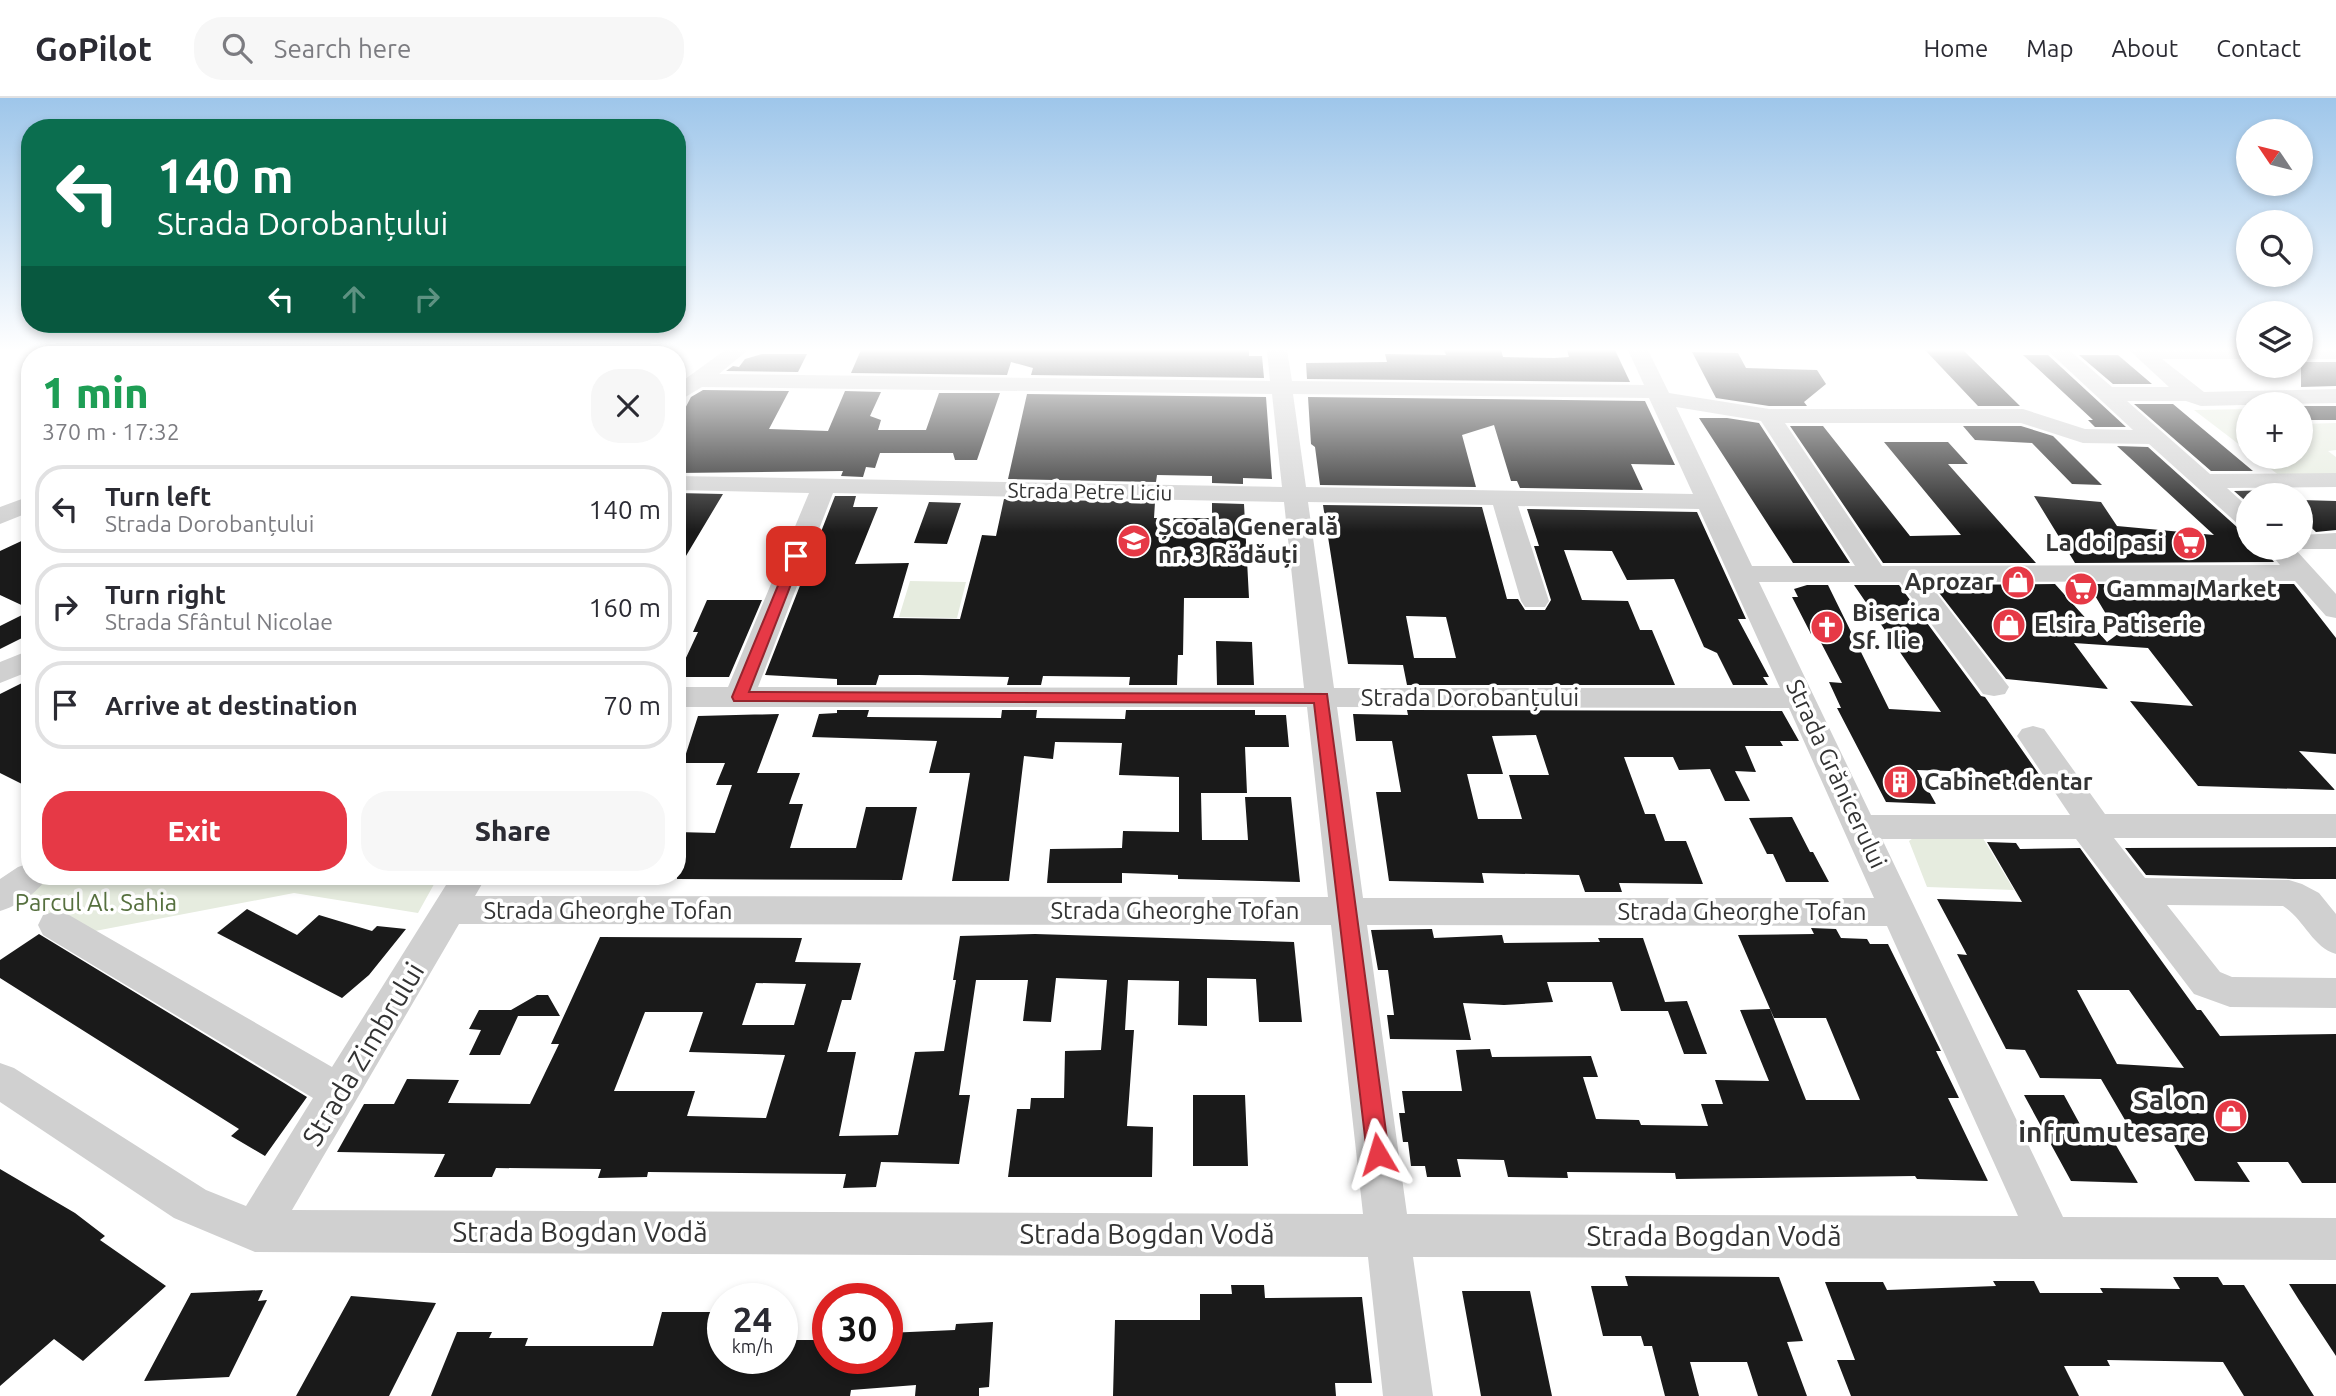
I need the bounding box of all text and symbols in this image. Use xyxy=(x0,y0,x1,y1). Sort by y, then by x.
search box xyxy=(194,17,684,80)
icon: search xyxy=(218,29,256,67)
text: GoPilot xyxy=(35,30,152,67)
text: Search here xyxy=(274,34,411,63)
text: Home xyxy=(1923,35,1988,62)
text: Map xyxy=(2026,35,2073,62)
text: About xyxy=(2111,35,2178,62)
text: Contact xyxy=(2216,35,2301,62)
north arrow xyxy=(2236,119,2314,196)
map controls xyxy=(2236,119,2313,560)
icon: left xyxy=(42,147,133,238)
text: 140 m xyxy=(157,147,294,202)
text: Strada Dorobanțului xyxy=(157,205,448,241)
button: search xyxy=(2236,210,2313,287)
icon: left xyxy=(262,280,300,318)
icon: ahead xyxy=(335,280,373,318)
icon: right xyxy=(408,280,446,318)
button: layers xyxy=(2236,301,2313,378)
text: 1 min xyxy=(42,369,149,416)
button: close xyxy=(591,369,665,443)
button: + xyxy=(2236,392,2313,469)
text: 370 m · 17:32 xyxy=(42,419,180,444)
street label: Strada Petre Liciu xyxy=(1007,478,1173,504)
text: Turn left xyxy=(105,482,211,511)
button: − xyxy=(2236,483,2313,560)
icon: left xyxy=(46,490,84,528)
text: 140 m xyxy=(589,495,661,524)
text: Strada Dorobanțului xyxy=(105,511,314,536)
place label: Școala Generală nr. 3 Rădăuți xyxy=(1158,513,1338,568)
school or university icon: Școala Generală nr. 3 Rădăuți xyxy=(1115,522,1153,560)
supermarket icon: La doi pasi xyxy=(2170,524,2208,562)
pin xyxy=(766,526,826,586)
place label: La doi pasi xyxy=(2045,529,2164,556)
icon: arrive xyxy=(777,537,815,575)
shop icon: Aprozar xyxy=(1999,563,2037,601)
place label: Aprozar xyxy=(1904,568,1994,595)
supermarket icon: Gamma Market xyxy=(2062,570,2100,608)
place label: Gamma Market xyxy=(2106,575,2277,602)
text: Turn right xyxy=(105,580,226,609)
icon: right xyxy=(46,588,84,626)
text: 160 m xyxy=(589,593,661,622)
place label: Biserica Sf. Ilie xyxy=(1852,599,1941,654)
shop icon: Elsira Patiserie xyxy=(1990,606,2028,644)
church icon: Biserica Sf. Ilie xyxy=(1808,608,1846,646)
text: Strada Sfântul Nicolae xyxy=(105,609,333,634)
place label: Elsira Patiserie xyxy=(2034,611,2202,638)
street label: Strada Grănicerului xyxy=(1781,675,1892,872)
street label: Strada Dorobanțului xyxy=(1361,684,1579,711)
icon: arrive xyxy=(46,686,84,724)
text: Arrive at destination xyxy=(105,691,358,720)
text: 70 m xyxy=(603,691,661,720)
building icon: Cabinet dentar xyxy=(1881,763,1919,801)
place label: Cabinet dentar xyxy=(1924,768,2093,795)
button: Exit xyxy=(42,791,347,871)
button: Share xyxy=(361,791,665,871)
park label: Parcul Al. Sahia xyxy=(15,889,177,916)
street label: Strada Gheorghe Tofan xyxy=(484,897,732,924)
street label: Strada Gheorghe Tofan xyxy=(1051,897,1299,924)
street label: Strada Gheorghe Tofan xyxy=(1618,898,1866,925)
street label: Strada Zimbrului xyxy=(296,957,429,1151)
place label: Salon infrumutesare xyxy=(2018,1084,2206,1147)
shop icon: Salon infrumutesare xyxy=(2212,1097,2250,1135)
position arrow xyxy=(1341,1117,1415,1191)
street label: Strada Bogdan Vodă xyxy=(452,1216,708,1247)
street label: Strada Bogdan Vodă xyxy=(1019,1218,1275,1249)
street label: Strada Bogdan Vodă xyxy=(1586,1220,1842,1251)
speed limit sign: 30 xyxy=(812,1283,903,1374)
text: 24 xyxy=(733,1299,772,1339)
text: km/h xyxy=(732,1336,773,1356)

